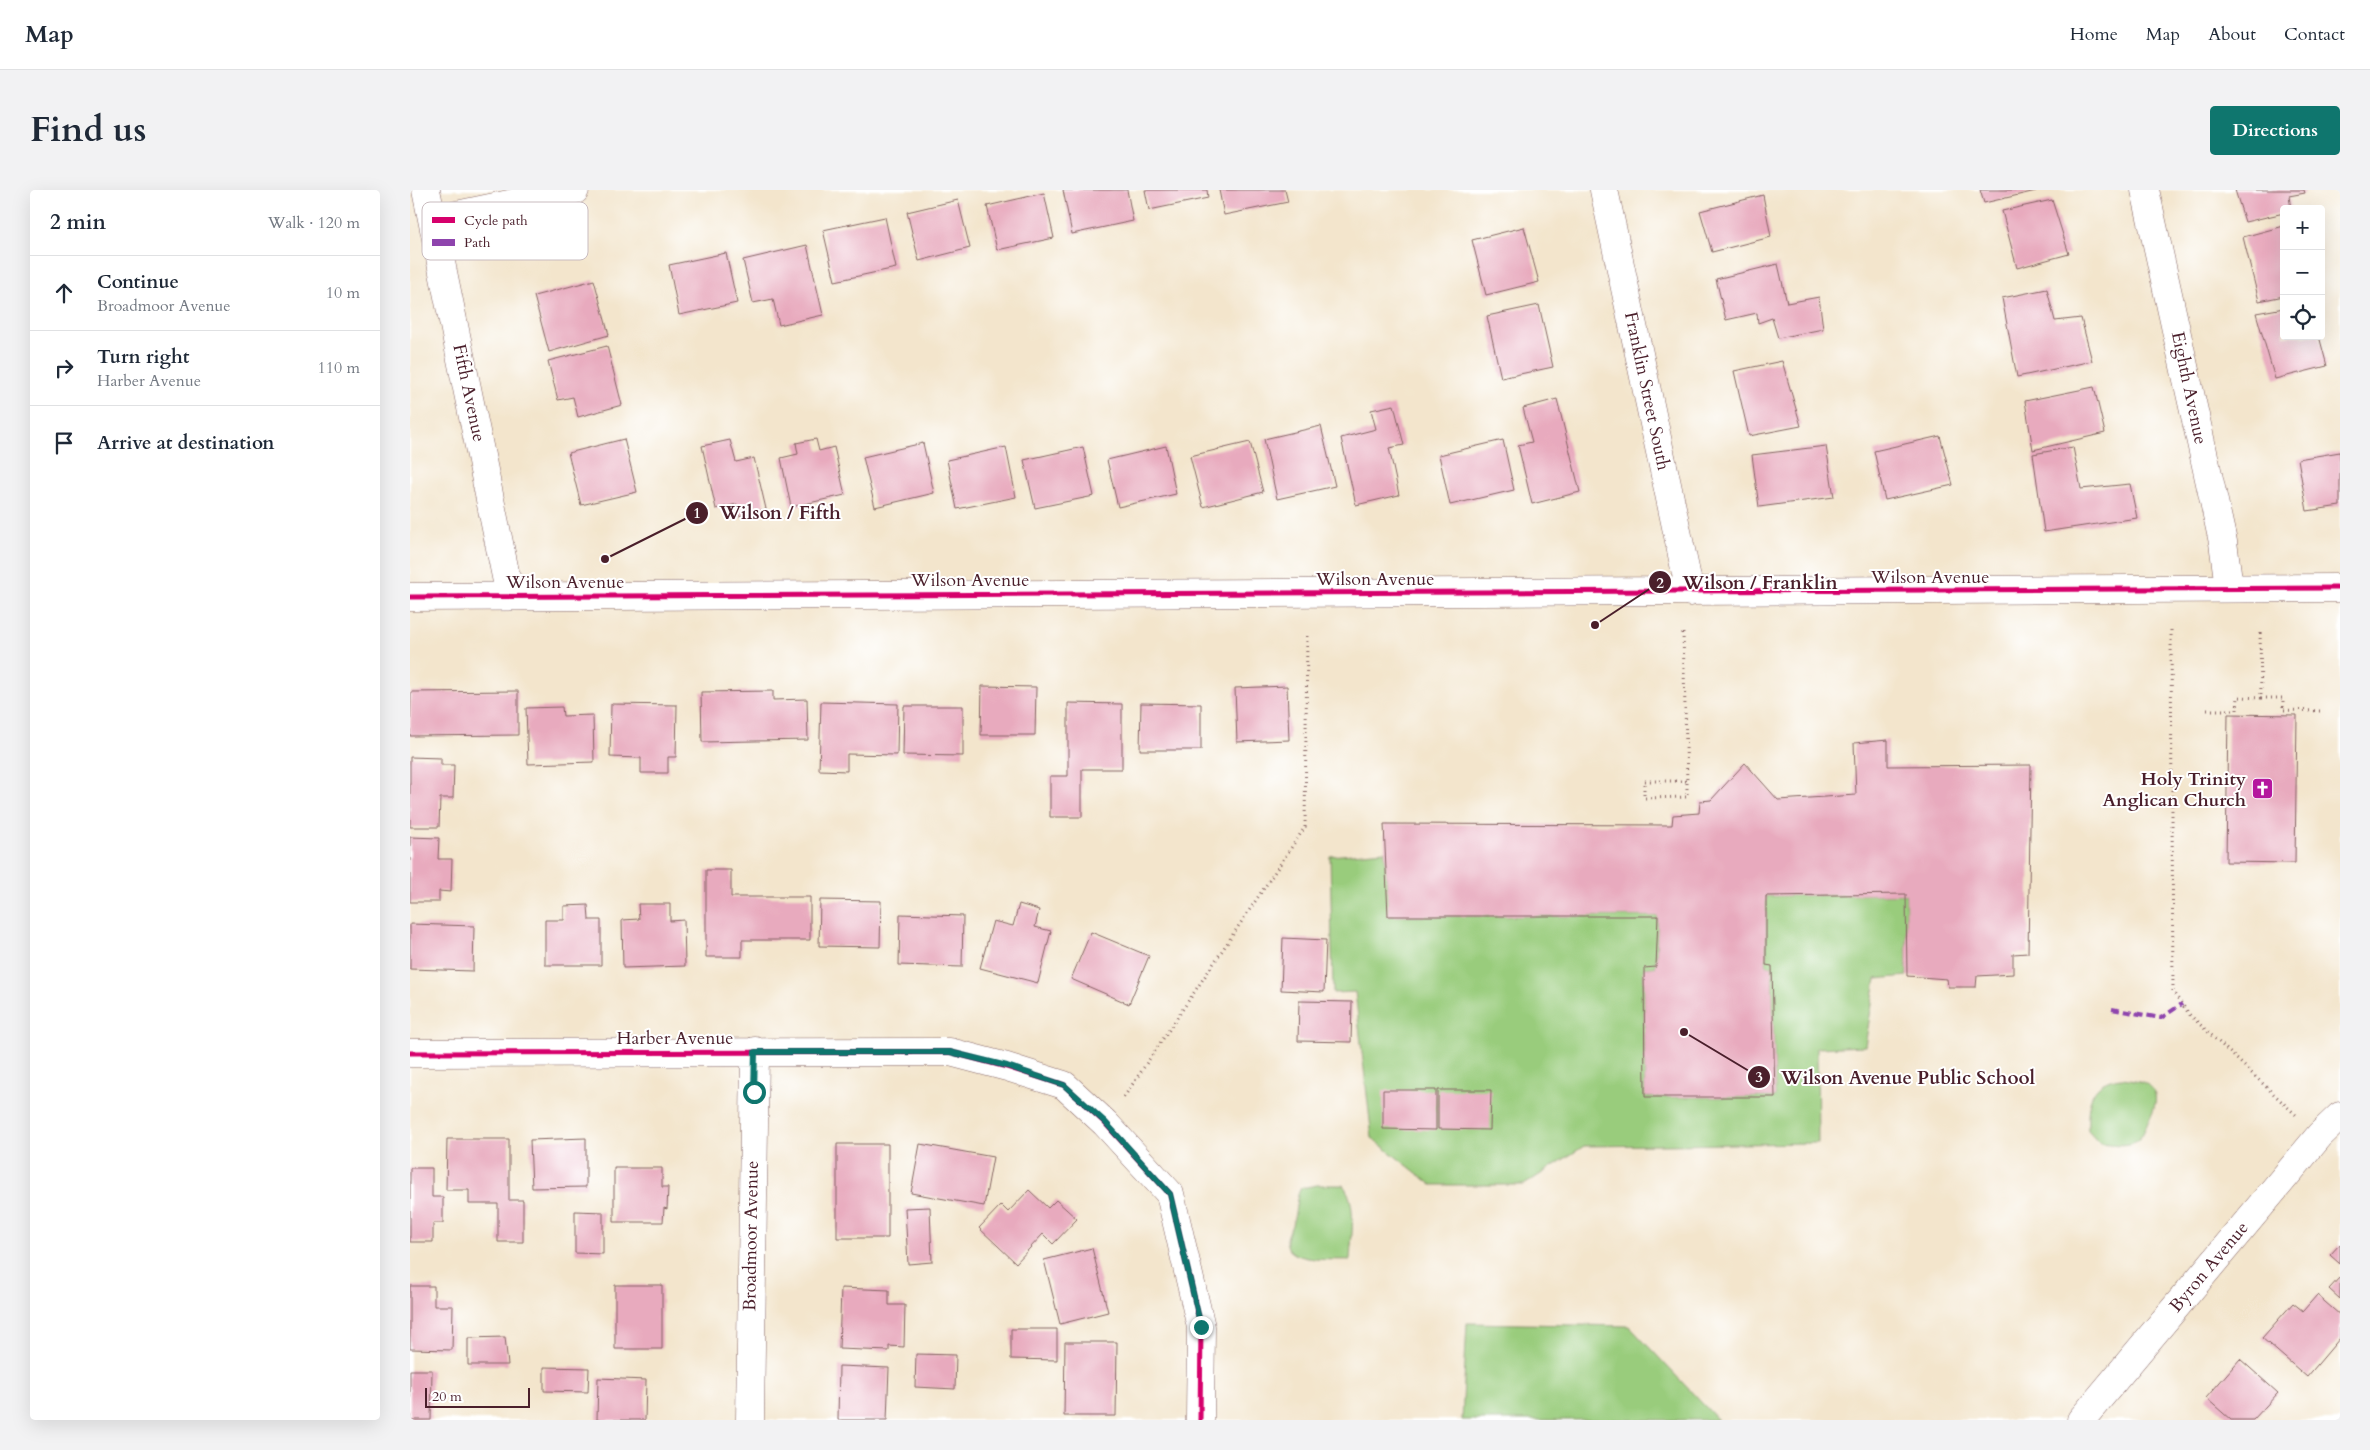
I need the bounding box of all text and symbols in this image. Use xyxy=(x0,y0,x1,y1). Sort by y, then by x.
text: Map xyxy=(25,18,74,51)
text: Home xyxy=(2070,22,2118,47)
text: Map xyxy=(2146,22,2180,47)
text: About xyxy=(2208,22,2256,47)
text: Contact xyxy=(2284,22,2345,47)
text: Find us xyxy=(30,106,146,154)
button: Directions xyxy=(2210,106,2340,155)
legend xyxy=(422,202,588,260)
map controls xyxy=(2280,205,2325,340)
button: + xyxy=(2280,205,2325,250)
text: 2 min xyxy=(50,208,106,237)
text: Cycle path xyxy=(464,211,528,230)
text: Walk · 120 m xyxy=(268,212,360,234)
text: Path xyxy=(464,233,491,252)
button: − xyxy=(2280,250,2325,295)
text: Continue xyxy=(97,269,179,295)
icon: ahead xyxy=(50,279,78,307)
text: 10 m xyxy=(326,282,360,304)
text: Broadmoor Avenue xyxy=(97,295,231,317)
button: locate xyxy=(2280,295,2325,340)
street label: Franklin Street South xyxy=(1618,309,1676,473)
street label: Eighth Avenue xyxy=(2165,329,2213,447)
street label: Fifth Avenue xyxy=(446,342,492,444)
text: Turn right xyxy=(97,344,189,370)
icon: right xyxy=(50,354,78,382)
text: 110 m xyxy=(318,357,360,379)
text: Harber Avenue xyxy=(97,370,201,392)
icon: arrive xyxy=(50,429,78,457)
text: Arrive at destination xyxy=(97,430,274,456)
callout: Wilson / Fifth xyxy=(684,496,851,530)
text: Wilson / Fifth xyxy=(718,500,841,526)
text: 1 xyxy=(693,503,701,523)
callout: Wilson / Franklin xyxy=(1647,565,1847,599)
street label: Wilson Avenue xyxy=(1870,565,1989,590)
street label: Wilson Avenue xyxy=(1315,567,1434,592)
street label: Wilson Avenue xyxy=(910,568,1029,593)
street label: Wilson Avenue xyxy=(505,570,624,595)
text: Wilson / Franklin xyxy=(1681,570,1838,596)
text: 2 xyxy=(1656,573,1664,593)
place label: Holy Trinity Anglican Church xyxy=(2103,767,2247,813)
church icon: Holy Trinity Anglican Church xyxy=(2250,777,2274,801)
street label: Harber Avenue xyxy=(617,1026,734,1051)
callout: Wilson Avenue Public School xyxy=(1746,1060,2045,1094)
text: Wilson Avenue Public School xyxy=(1780,1065,2036,1091)
text: 3 xyxy=(1755,1067,1763,1087)
route start xyxy=(743,1081,766,1104)
street label: Broadmoor Avenue xyxy=(737,1161,765,1311)
street label: Byron Avenue xyxy=(2164,1216,2254,1318)
route end xyxy=(1190,1316,1213,1339)
scale bar xyxy=(425,1385,530,1408)
text: 20 m xyxy=(432,1387,462,1406)

